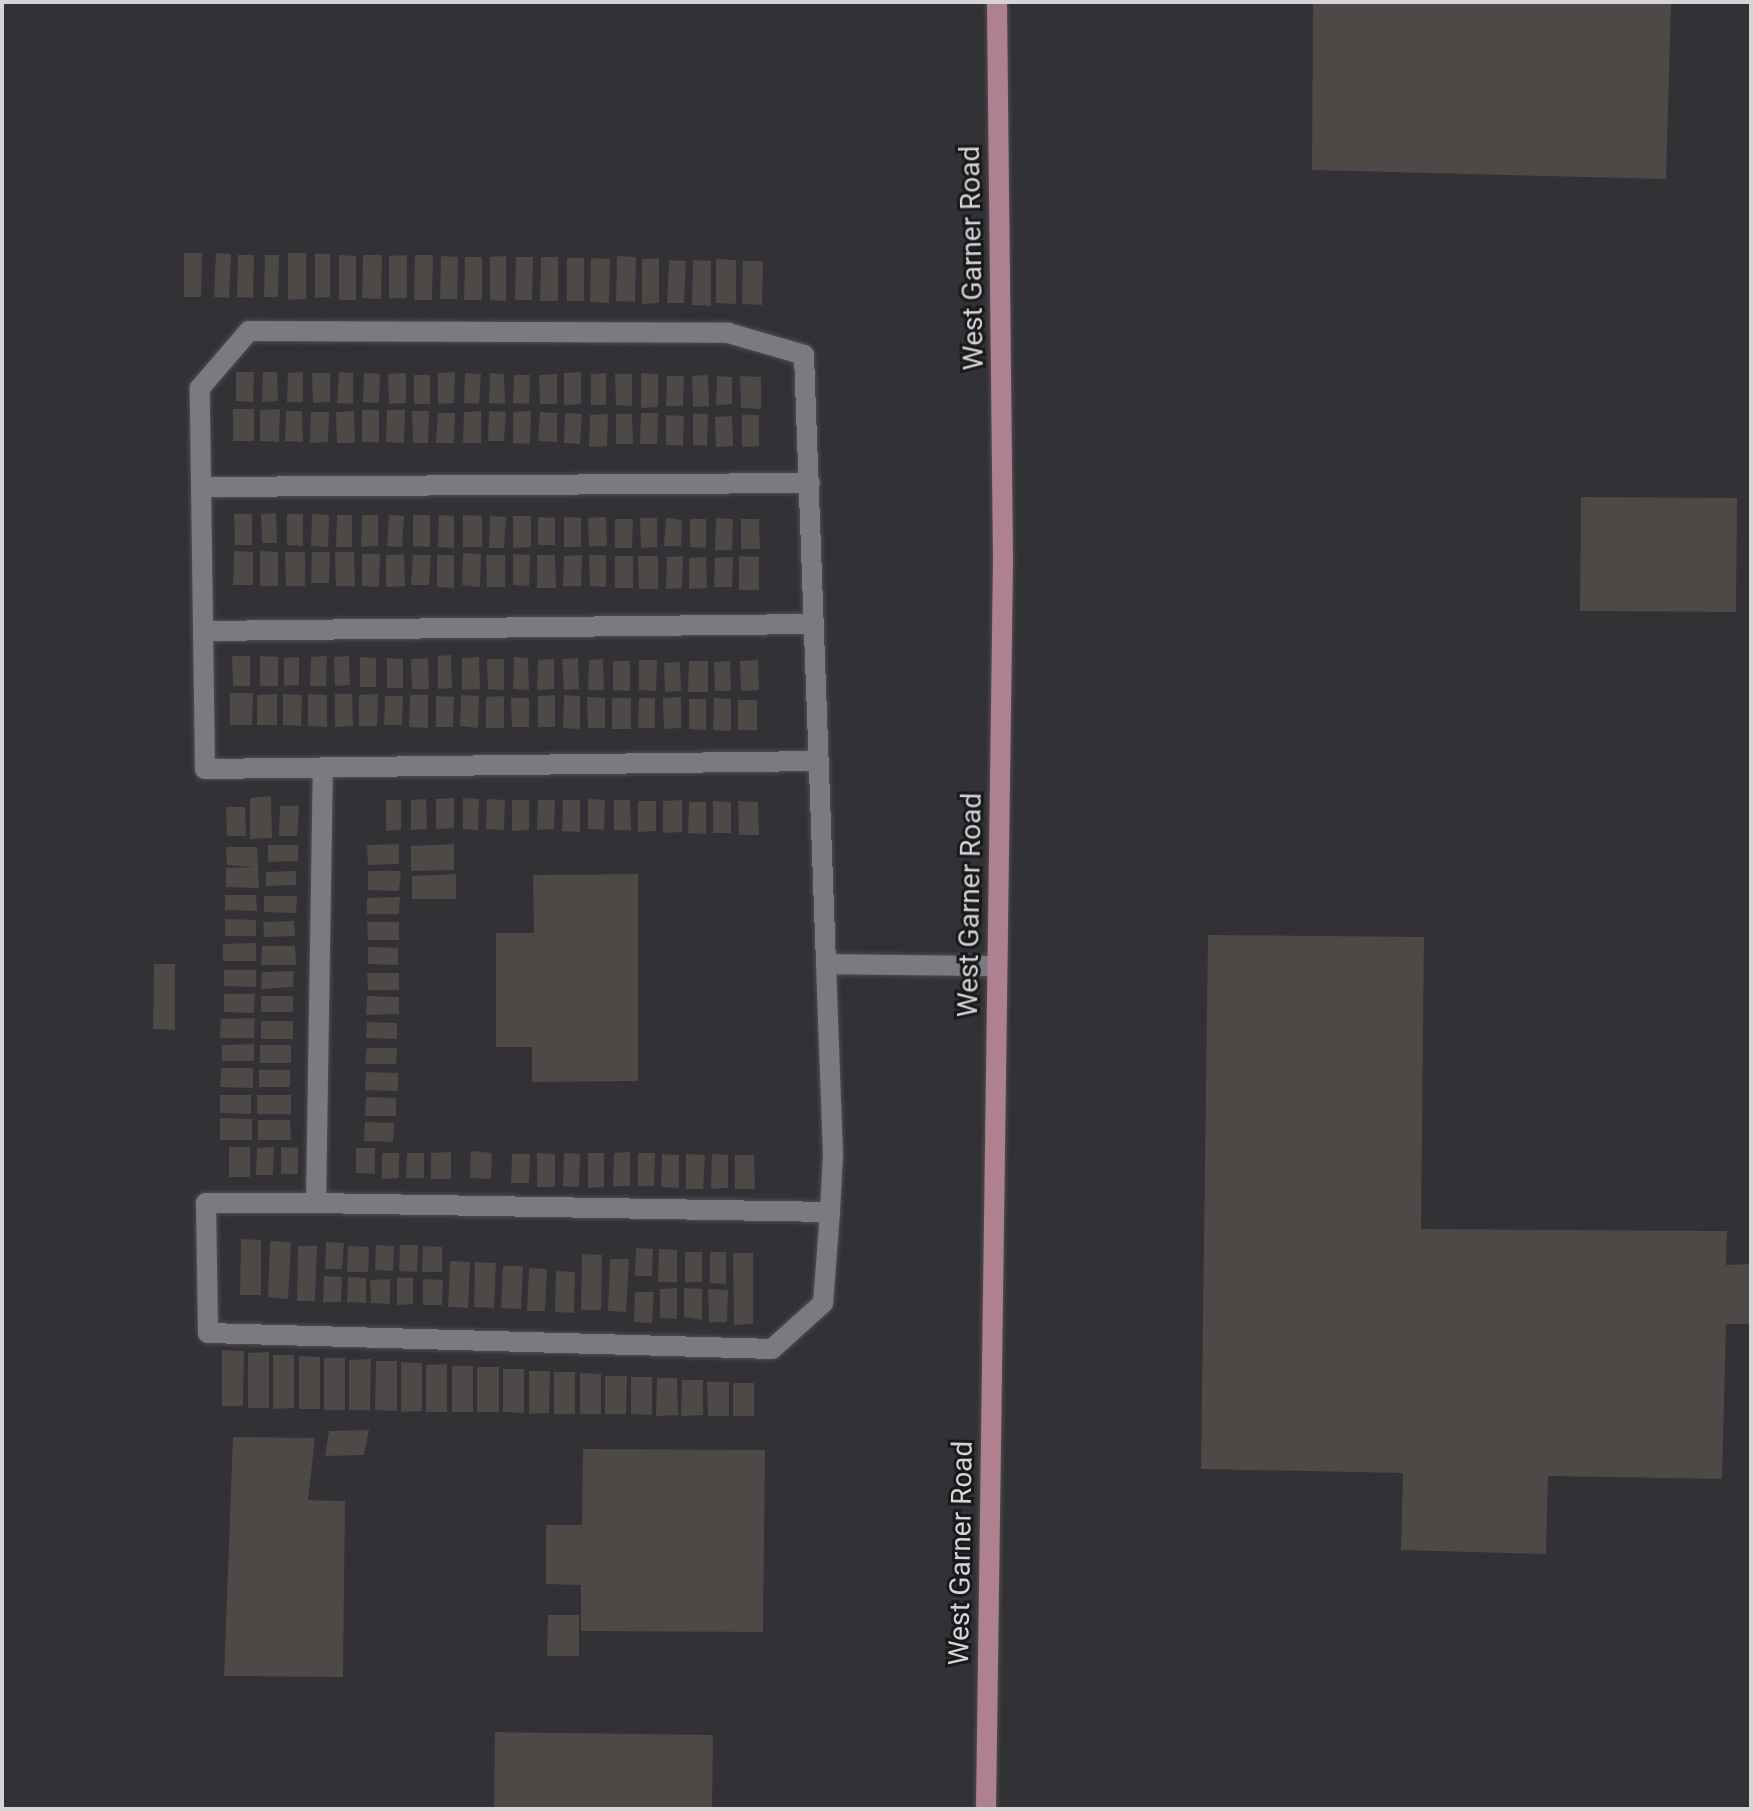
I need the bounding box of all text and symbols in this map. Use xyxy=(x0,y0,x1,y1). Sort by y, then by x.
street label: West Garner Road xyxy=(953,145,991,371)
street label: West Garner Road xyxy=(951,792,989,1018)
street label: West Garner Road xyxy=(942,1440,980,1666)

